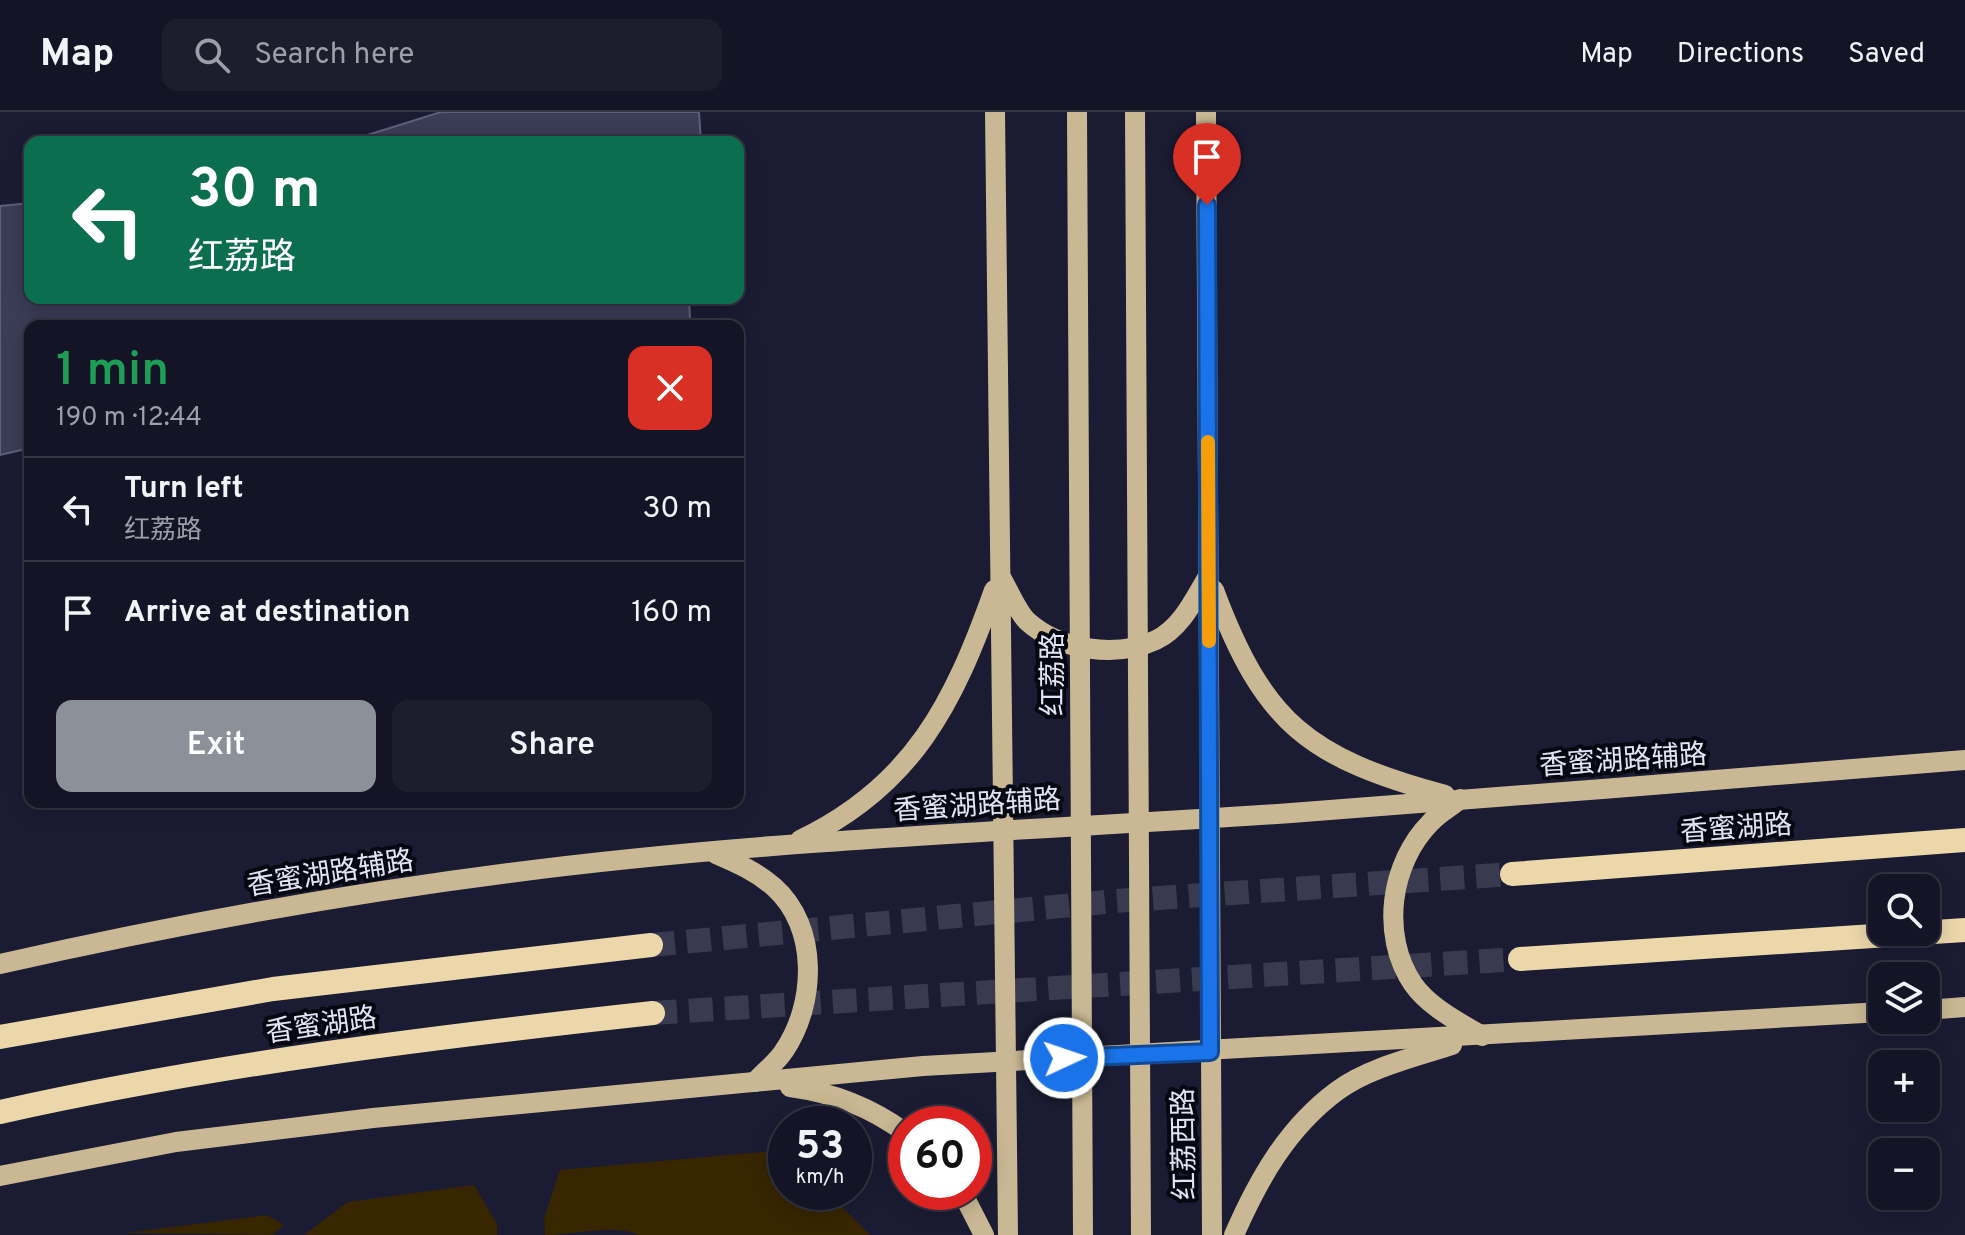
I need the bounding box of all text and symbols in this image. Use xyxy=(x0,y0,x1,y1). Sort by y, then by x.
search box xyxy=(162,19,722,91)
text: Map xyxy=(40,31,114,80)
icon: search xyxy=(190,33,234,77)
text: Search here xyxy=(254,37,414,74)
text: Map xyxy=(1580,37,1633,73)
text: Directions xyxy=(1677,37,1804,73)
text: Saved xyxy=(1848,37,1925,73)
pin xyxy=(1173,123,1241,205)
icon: arrive xyxy=(1185,135,1229,179)
text: 30 m xyxy=(188,157,321,227)
icon: left xyxy=(56,168,160,272)
text: 红荔路 xyxy=(188,236,296,282)
text: 1 min xyxy=(56,342,169,402)
button: close xyxy=(628,346,712,430)
text: 190 m · 12:44 xyxy=(56,402,202,435)
text: Turn left xyxy=(124,471,244,508)
icon: left xyxy=(56,487,100,531)
text: 30 m xyxy=(643,491,712,528)
text: 红荔路 xyxy=(124,515,202,548)
icon: arrive xyxy=(56,591,100,635)
text: Arrive at destination xyxy=(124,595,410,632)
text: 160 m xyxy=(631,595,712,632)
street label: 红荔路 xyxy=(1037,632,1073,716)
button: Exit xyxy=(56,700,376,792)
button: Share xyxy=(392,700,712,792)
street label: 香蜜湖路辅路 xyxy=(1538,738,1708,786)
street label: 香蜜湖路辅路 xyxy=(892,783,1062,831)
street label: 香蜜湖路 xyxy=(1679,808,1793,852)
street label: 香蜜湖路辅路 xyxy=(245,844,416,906)
map controls xyxy=(1868,874,1940,1210)
button: search xyxy=(1868,874,1940,946)
button: layers xyxy=(1868,962,1940,1034)
street label: 香蜜湖路 xyxy=(263,1001,379,1053)
position arrow xyxy=(1022,1016,1106,1100)
button: + xyxy=(1868,1050,1940,1122)
street label: 红荔西路 xyxy=(1167,1088,1205,1200)
speed limit sign: 60 xyxy=(888,1106,992,1210)
text: 53 xyxy=(796,1123,844,1173)
button: − xyxy=(1868,1138,1940,1210)
text: km/h xyxy=(796,1165,844,1191)

